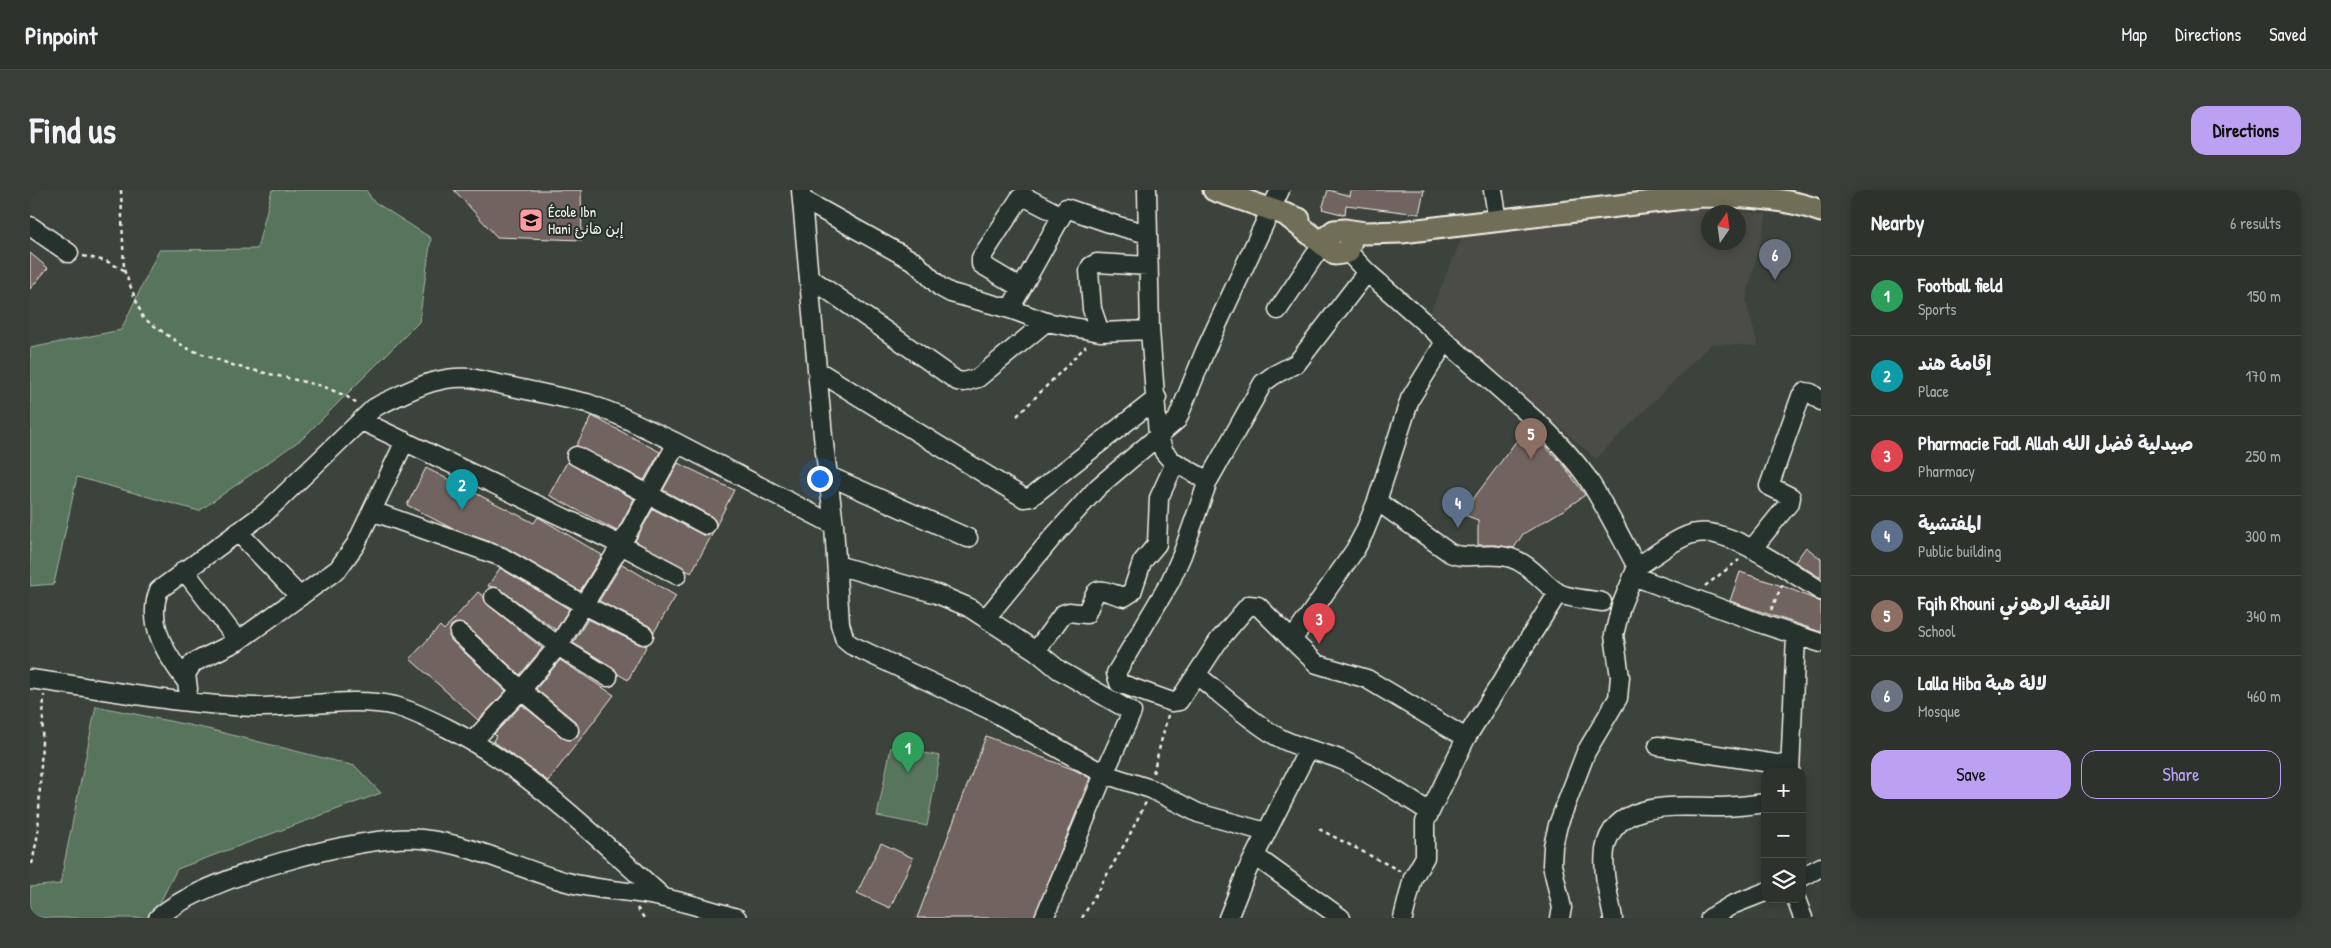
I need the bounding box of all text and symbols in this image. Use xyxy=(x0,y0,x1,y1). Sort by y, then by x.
text: Pinpoint xyxy=(25,19,97,51)
text: Map xyxy=(2122,22,2147,47)
text: Directions xyxy=(2175,22,2241,47)
text: Saved xyxy=(2269,22,2306,47)
button: Directions xyxy=(2191,106,2301,155)
text: Find us xyxy=(30,107,116,154)
place label: École Ibn Hani إبن هانئ xyxy=(548,201,624,239)
north arrow xyxy=(1701,205,1746,250)
school or university icon: École Ibn Hani إبن هانئ xyxy=(518,207,544,233)
text: Nearby xyxy=(1871,208,1924,237)
text: 6 results xyxy=(2230,212,2281,234)
pin: 6 xyxy=(1759,239,1791,280)
text: Football field xyxy=(1918,272,2002,298)
text: 1 xyxy=(1884,285,1890,307)
text: 150 m xyxy=(2247,285,2281,307)
text: Sports xyxy=(1918,298,1956,320)
text: إقامة هند xyxy=(1918,350,1991,376)
text: 2 xyxy=(1883,365,1891,387)
text: 170 m xyxy=(2246,365,2281,387)
text: Place xyxy=(1918,380,1949,402)
pin: 5 xyxy=(1515,418,1547,459)
text: Pharmacie Fadl Allah صيدلية فضل الله xyxy=(1918,430,2193,456)
text: 3 xyxy=(1883,445,1891,467)
text: 250 m xyxy=(2245,445,2281,467)
text: Pharmacy xyxy=(1918,460,1975,482)
your location xyxy=(807,466,833,492)
pin: 2 xyxy=(446,469,478,510)
pin: 4 xyxy=(1442,487,1474,528)
text: المفتشية xyxy=(1918,510,1981,536)
text: 4 xyxy=(1884,525,1890,547)
text: 300 m xyxy=(2245,525,2281,547)
text: Public building xyxy=(1918,540,2001,562)
text: Fqih Rhouni الفقيه الرهوني xyxy=(1918,590,2110,616)
pin: 3 xyxy=(1303,603,1335,644)
text: 5 xyxy=(1884,605,1890,627)
text: 340 m xyxy=(2246,605,2281,627)
text: School xyxy=(1918,620,1955,642)
text: Lalla Hiba لالة هبة xyxy=(1918,670,2047,696)
text: 6 xyxy=(1884,685,1890,707)
text: 460 m xyxy=(2247,685,2281,707)
text: Mosque xyxy=(1918,700,1960,722)
pin: 1 xyxy=(892,732,924,773)
button: Save xyxy=(1871,750,2071,799)
button: Share xyxy=(2081,750,2281,799)
map controls xyxy=(1761,768,1806,903)
button: + xyxy=(1761,768,1806,813)
button: − xyxy=(1761,813,1806,858)
button: layers xyxy=(1761,858,1806,903)

